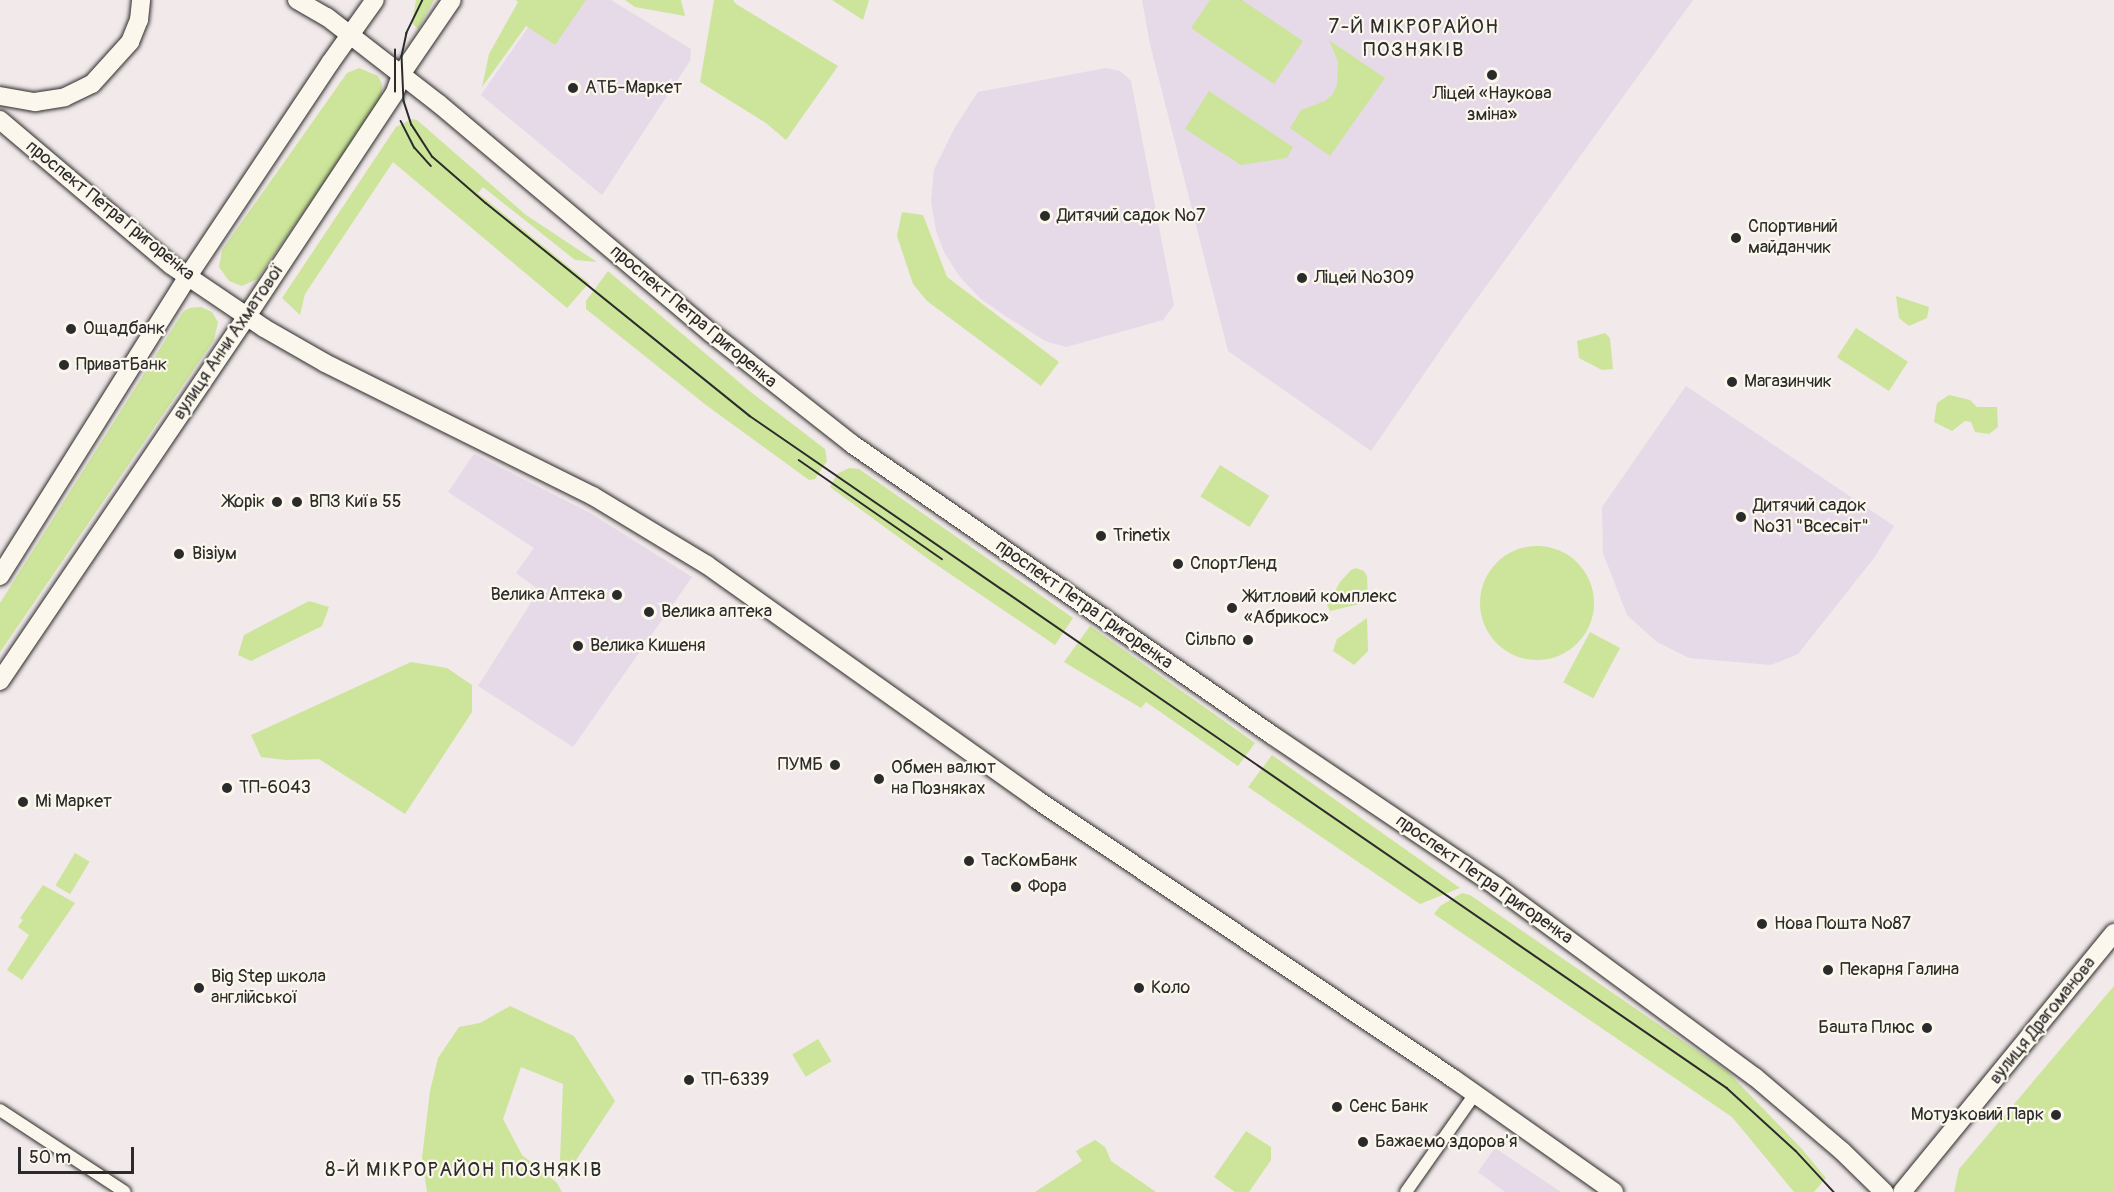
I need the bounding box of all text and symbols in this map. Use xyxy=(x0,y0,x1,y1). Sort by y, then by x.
district label: 7-Й МІКРОРАЙОН ПОЗНЯКІВ xyxy=(1329,14,1499,61)
marker: Ліцей «Наукова зміна» xyxy=(1485,68,1499,82)
place label: АТБ-Маркет xyxy=(585,77,682,99)
marker: АТБ-Маркет xyxy=(566,81,580,95)
place label: Ліцей «Наукова зміна» xyxy=(1432,84,1552,127)
street label: проспект Петра Григоренка xyxy=(21,136,199,286)
place label: Дитячий садок №7 xyxy=(1057,205,1205,227)
marker: Дитячий садок №7 xyxy=(1038,209,1052,223)
place label: Спортивний майданчик xyxy=(1748,217,1838,260)
marker: Спортивний майданчик xyxy=(1729,231,1743,245)
street label: проспект Петра Григоренка xyxy=(605,241,781,393)
street label: вулиця Анни Ахматової xyxy=(169,260,289,424)
place label: Ліцей №309 xyxy=(1314,267,1414,289)
marker: Ліцей №309 xyxy=(1295,271,1309,285)
place label: Ощадбанк xyxy=(83,318,165,340)
marker: Ощадбанк xyxy=(64,322,78,336)
place label: ПриватБанк xyxy=(76,354,167,376)
marker: ПриватБанк xyxy=(57,358,71,372)
place label: Магазинчик xyxy=(1744,371,1832,393)
marker: Магазинчик xyxy=(1725,375,1739,389)
place label: Жорік xyxy=(224,491,265,513)
place label: ВПЗ Київ 55 xyxy=(309,491,401,513)
marker: Жорік xyxy=(270,495,284,509)
marker: ВПЗ Київ 55 xyxy=(290,495,304,509)
place label: Дитячий садок №31 "Всесвіт" xyxy=(1753,496,1869,538)
marker: Дитячий садок №31 "Всесвіт" xyxy=(1734,510,1748,524)
place label: Trinetix xyxy=(1113,525,1170,547)
marker: Trinetix xyxy=(1094,529,1108,543)
street label: проспект Петра Григоренка xyxy=(991,536,1177,674)
place label: Візіум xyxy=(192,543,237,565)
marker: Візіум xyxy=(170,545,188,563)
place label: СпортЛенд xyxy=(1190,553,1277,575)
marker: СпортЛенд xyxy=(1171,557,1185,571)
place label: Велика Аптека xyxy=(491,584,605,606)
place label: Житловий комплекс «Абрикос» xyxy=(1244,587,1397,630)
marker: Велика Аптека xyxy=(610,588,624,602)
place label: Велика аптека xyxy=(661,601,772,623)
marker: Житловий комплекс «Абрикос» xyxy=(1225,601,1239,615)
marker: Велика аптека xyxy=(642,605,656,619)
place label: Сільпо xyxy=(1185,629,1236,651)
marker: Сільпо xyxy=(1241,633,1255,647)
place label: Велика Кишеня xyxy=(590,635,706,657)
marker: Велика Кишеня xyxy=(571,639,585,653)
place label: ПУМБ xyxy=(778,754,823,776)
marker: ПУМБ xyxy=(828,758,842,772)
place label: Обмен валют на Позняках xyxy=(891,758,996,800)
marker: Обмен валют на Позняках xyxy=(872,772,886,786)
place label: ТП-6043 xyxy=(239,777,311,799)
marker: ТП-6043 xyxy=(220,781,234,795)
place label: Мі Маркет xyxy=(35,791,112,813)
marker: Мі Маркет xyxy=(16,795,30,809)
street label: проспект Петра Григоренка xyxy=(1391,811,1577,949)
place label: ТасКомБанк xyxy=(981,850,1078,872)
marker: ТасКомБанк xyxy=(962,854,976,868)
place label: Фора xyxy=(1028,876,1067,898)
marker: Фора xyxy=(1009,880,1023,894)
place label: Нова Пошта №87 xyxy=(1774,913,1911,935)
marker: Нова Пошта №87 xyxy=(1755,917,1769,931)
street label: вулиця Драгоманова xyxy=(1985,953,2101,1089)
place label: Пекарня Галина xyxy=(1840,959,1959,981)
marker: Пекарня Галина xyxy=(1821,963,1835,977)
place label: Big Step школа англiйськоï xyxy=(211,967,326,1010)
place label: Коло xyxy=(1151,977,1190,999)
marker: Big Step школа англiйськоï xyxy=(192,981,206,995)
marker: Коло xyxy=(1132,981,1146,995)
place label: Башта Плюс xyxy=(1818,1017,1915,1039)
marker: Башта Плюс xyxy=(1920,1021,1934,1035)
place label: ТП-6339 xyxy=(701,1069,769,1091)
marker: ТП-6339 xyxy=(682,1073,696,1087)
place label: Сенс Банк xyxy=(1349,1096,1428,1118)
marker: Сенс Банк xyxy=(1330,1100,1344,1114)
place label: Мотузковий Парк xyxy=(1911,1104,2044,1126)
marker: Мотузковий Парк xyxy=(2049,1108,2063,1122)
place label: Бажаємо здоров'я xyxy=(1375,1131,1517,1153)
scale bar xyxy=(21,1135,136,1173)
marker: Бажаємо здоров'я xyxy=(1356,1135,1370,1149)
text: 50 m xyxy=(29,1146,71,1169)
district label: 8-Й МІКРОРАЙОН ПОЗНЯКІВ xyxy=(325,1157,603,1181)

